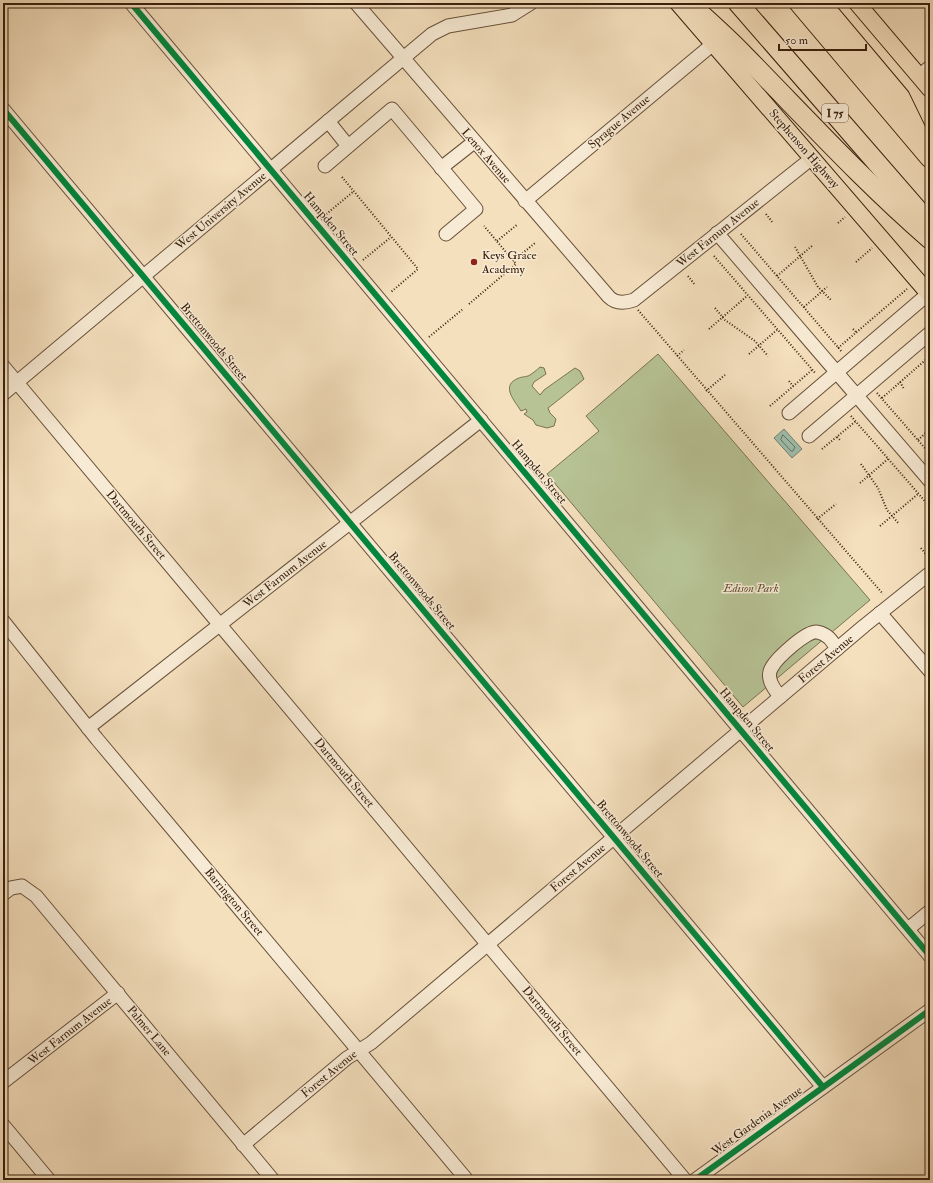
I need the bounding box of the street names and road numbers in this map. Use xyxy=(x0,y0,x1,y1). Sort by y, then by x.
street label: Sprague Avenue xyxy=(585,92,653,152)
road number: I 75 xyxy=(822,104,848,122)
street label: Stephenson Highway xyxy=(765,106,843,192)
street label: Lenox Avenue xyxy=(458,125,514,187)
street label: West University Avenue xyxy=(172,169,269,254)
street label: Hampden Street xyxy=(300,189,362,259)
street label: West Farnum Avenue xyxy=(673,195,762,272)
street label: Brettonwoods Street xyxy=(177,300,251,384)
street label: Hampden Street xyxy=(508,437,570,507)
street label: Dartmouth Street xyxy=(103,487,169,563)
street label: West Farnum Avenue xyxy=(239,537,330,612)
street label: Brettonwoods Street xyxy=(385,549,459,633)
street label: Forest Avenue xyxy=(795,631,857,687)
street label: Hampden Street xyxy=(716,685,778,755)
street label: Dartmouth Street xyxy=(311,735,377,811)
street label: Brettonwoods Street xyxy=(593,797,667,881)
street label: Forest Avenue xyxy=(547,840,609,896)
street label: Barrington Street xyxy=(201,865,267,939)
street label: Dartmouth Street xyxy=(519,983,585,1059)
street label: West Farnum Avenue xyxy=(24,994,115,1069)
street label: Palmer Lane xyxy=(124,1003,174,1059)
street label: Forest Avenue xyxy=(298,1047,360,1101)
street label: West Gardenia Avenue xyxy=(708,1083,805,1160)

